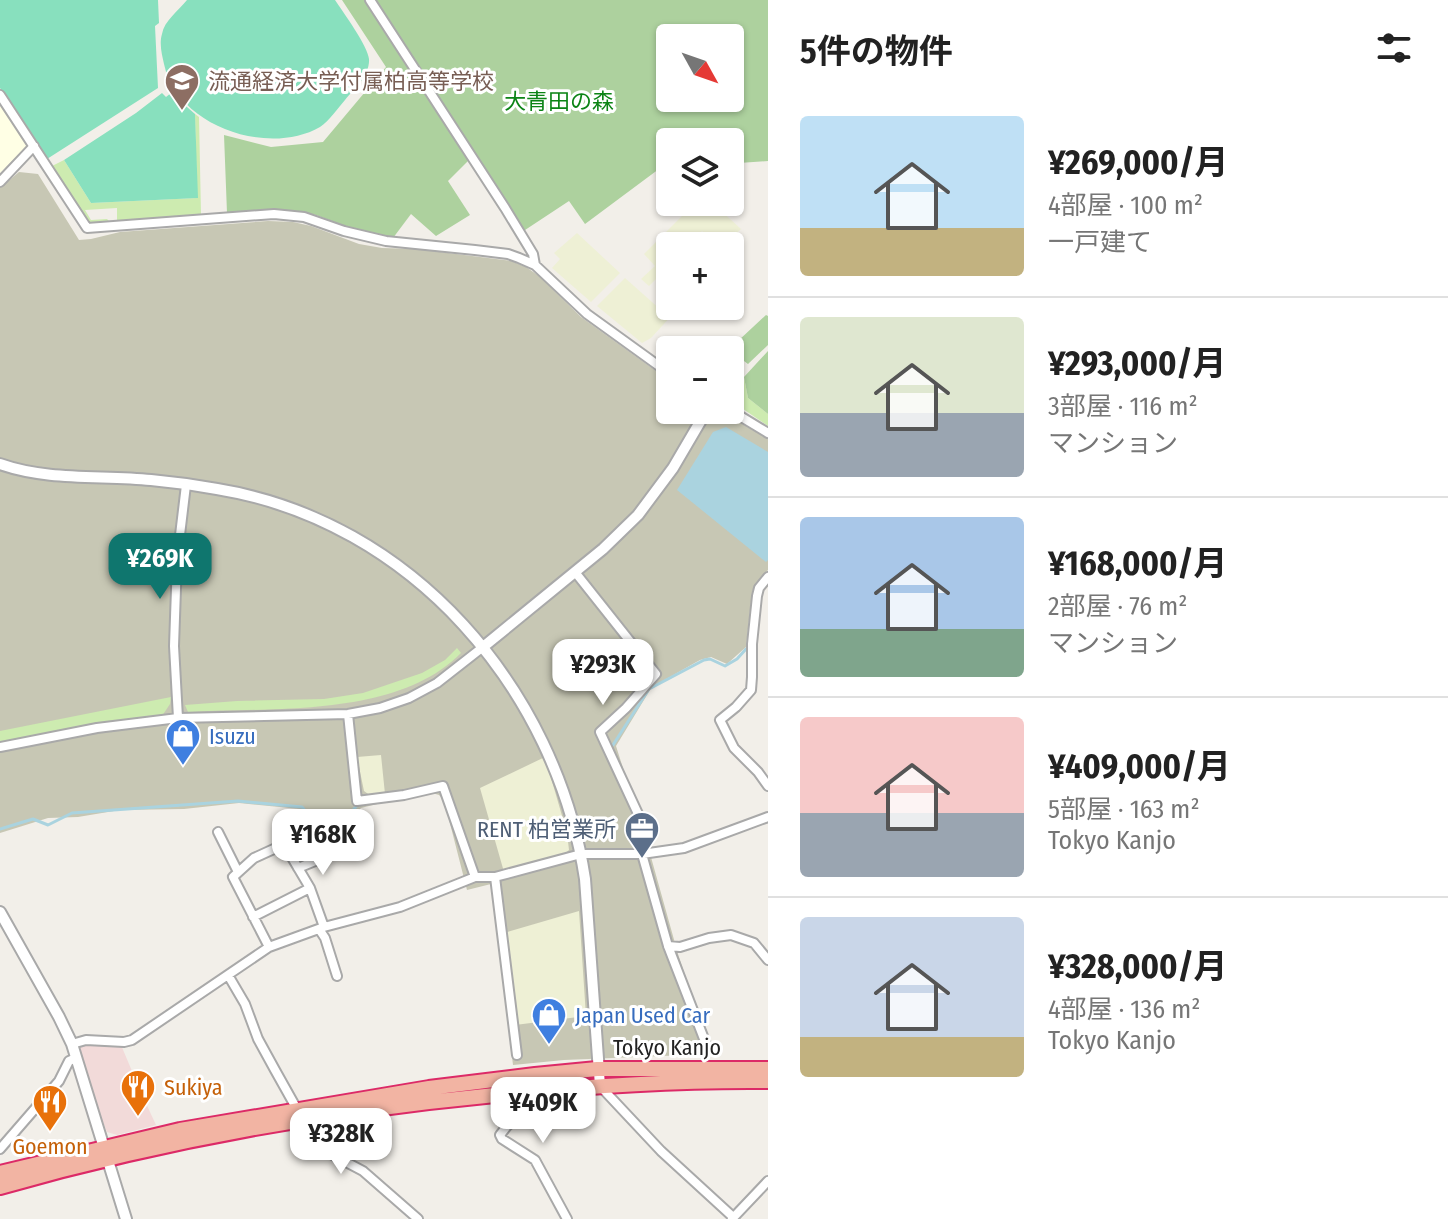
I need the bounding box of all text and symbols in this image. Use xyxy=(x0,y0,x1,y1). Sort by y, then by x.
north arrow xyxy=(656,24,744,112)
map controls xyxy=(656,24,744,424)
icon: filters xyxy=(1372,26,1416,70)
text: 5件の物件 xyxy=(800,31,953,72)
school or university icon: 流通経済大学付属柏高等学校 xyxy=(163,62,201,112)
place label: 流通経済大学付属柏高等学校 xyxy=(208,68,494,95)
park label: 大青田の森 xyxy=(504,88,614,115)
button: layers xyxy=(656,128,744,216)
text: ¥269,000/月 xyxy=(1048,142,1229,183)
icon: home xyxy=(864,148,960,244)
text: 4部屋 · 100 m² xyxy=(1048,190,1203,221)
text: 一戸建て xyxy=(1048,227,1152,258)
button: + xyxy=(656,232,744,320)
button: − xyxy=(656,336,744,424)
text: ¥293,000/月 xyxy=(1048,343,1226,384)
icon: home xyxy=(864,349,960,445)
text: 3部屋 · 116 m² xyxy=(1048,391,1198,422)
text: マンション xyxy=(1048,428,1178,459)
pin: ¥269K xyxy=(104,533,216,601)
text: ¥269K xyxy=(127,543,193,574)
text: ¥168,000/月 xyxy=(1048,543,1228,584)
icon: home xyxy=(864,549,960,645)
text: 2部屋 · 76 m² xyxy=(1048,591,1187,622)
text: マンション xyxy=(1048,628,1178,659)
pin: ¥293K xyxy=(547,639,659,707)
text: ¥293K xyxy=(570,649,636,680)
shop icon: Isuzu xyxy=(164,717,202,767)
place label: Isuzu xyxy=(209,723,256,750)
text: ¥409,000/月 xyxy=(1048,746,1231,787)
icon: home xyxy=(864,749,960,845)
text: 5部屋 · 163 m² xyxy=(1048,794,1200,825)
pin: ¥168K xyxy=(267,809,379,877)
office icon: RENT 柏営業所 xyxy=(623,810,661,860)
place label: RENT 柏営業所 xyxy=(477,816,616,843)
text: ¥168K xyxy=(290,819,356,850)
text: Tokyo Kanjo xyxy=(1048,825,1176,856)
text: ¥328,000/月 xyxy=(1048,946,1228,987)
icon: home xyxy=(864,949,960,1045)
text: 4部屋 · 136 m² xyxy=(1048,994,1200,1025)
shop icon: Japan Used Car xyxy=(530,996,568,1046)
place label: Japan Used Car xyxy=(575,1002,711,1029)
text: Tokyo Kanjo xyxy=(1048,1025,1176,1056)
street label: Tokyo Kanjo xyxy=(613,1034,721,1061)
restaurant icon: Sukiya xyxy=(119,1068,157,1118)
place label: Sukiya xyxy=(164,1074,223,1101)
pin: ¥409K xyxy=(487,1077,599,1145)
restaurant icon: Goemon xyxy=(31,1083,69,1133)
text: ¥409K xyxy=(509,1087,577,1118)
pin: ¥328K xyxy=(285,1108,397,1176)
text: ¥328K xyxy=(308,1118,374,1149)
place label: Goemon xyxy=(12,1133,88,1160)

